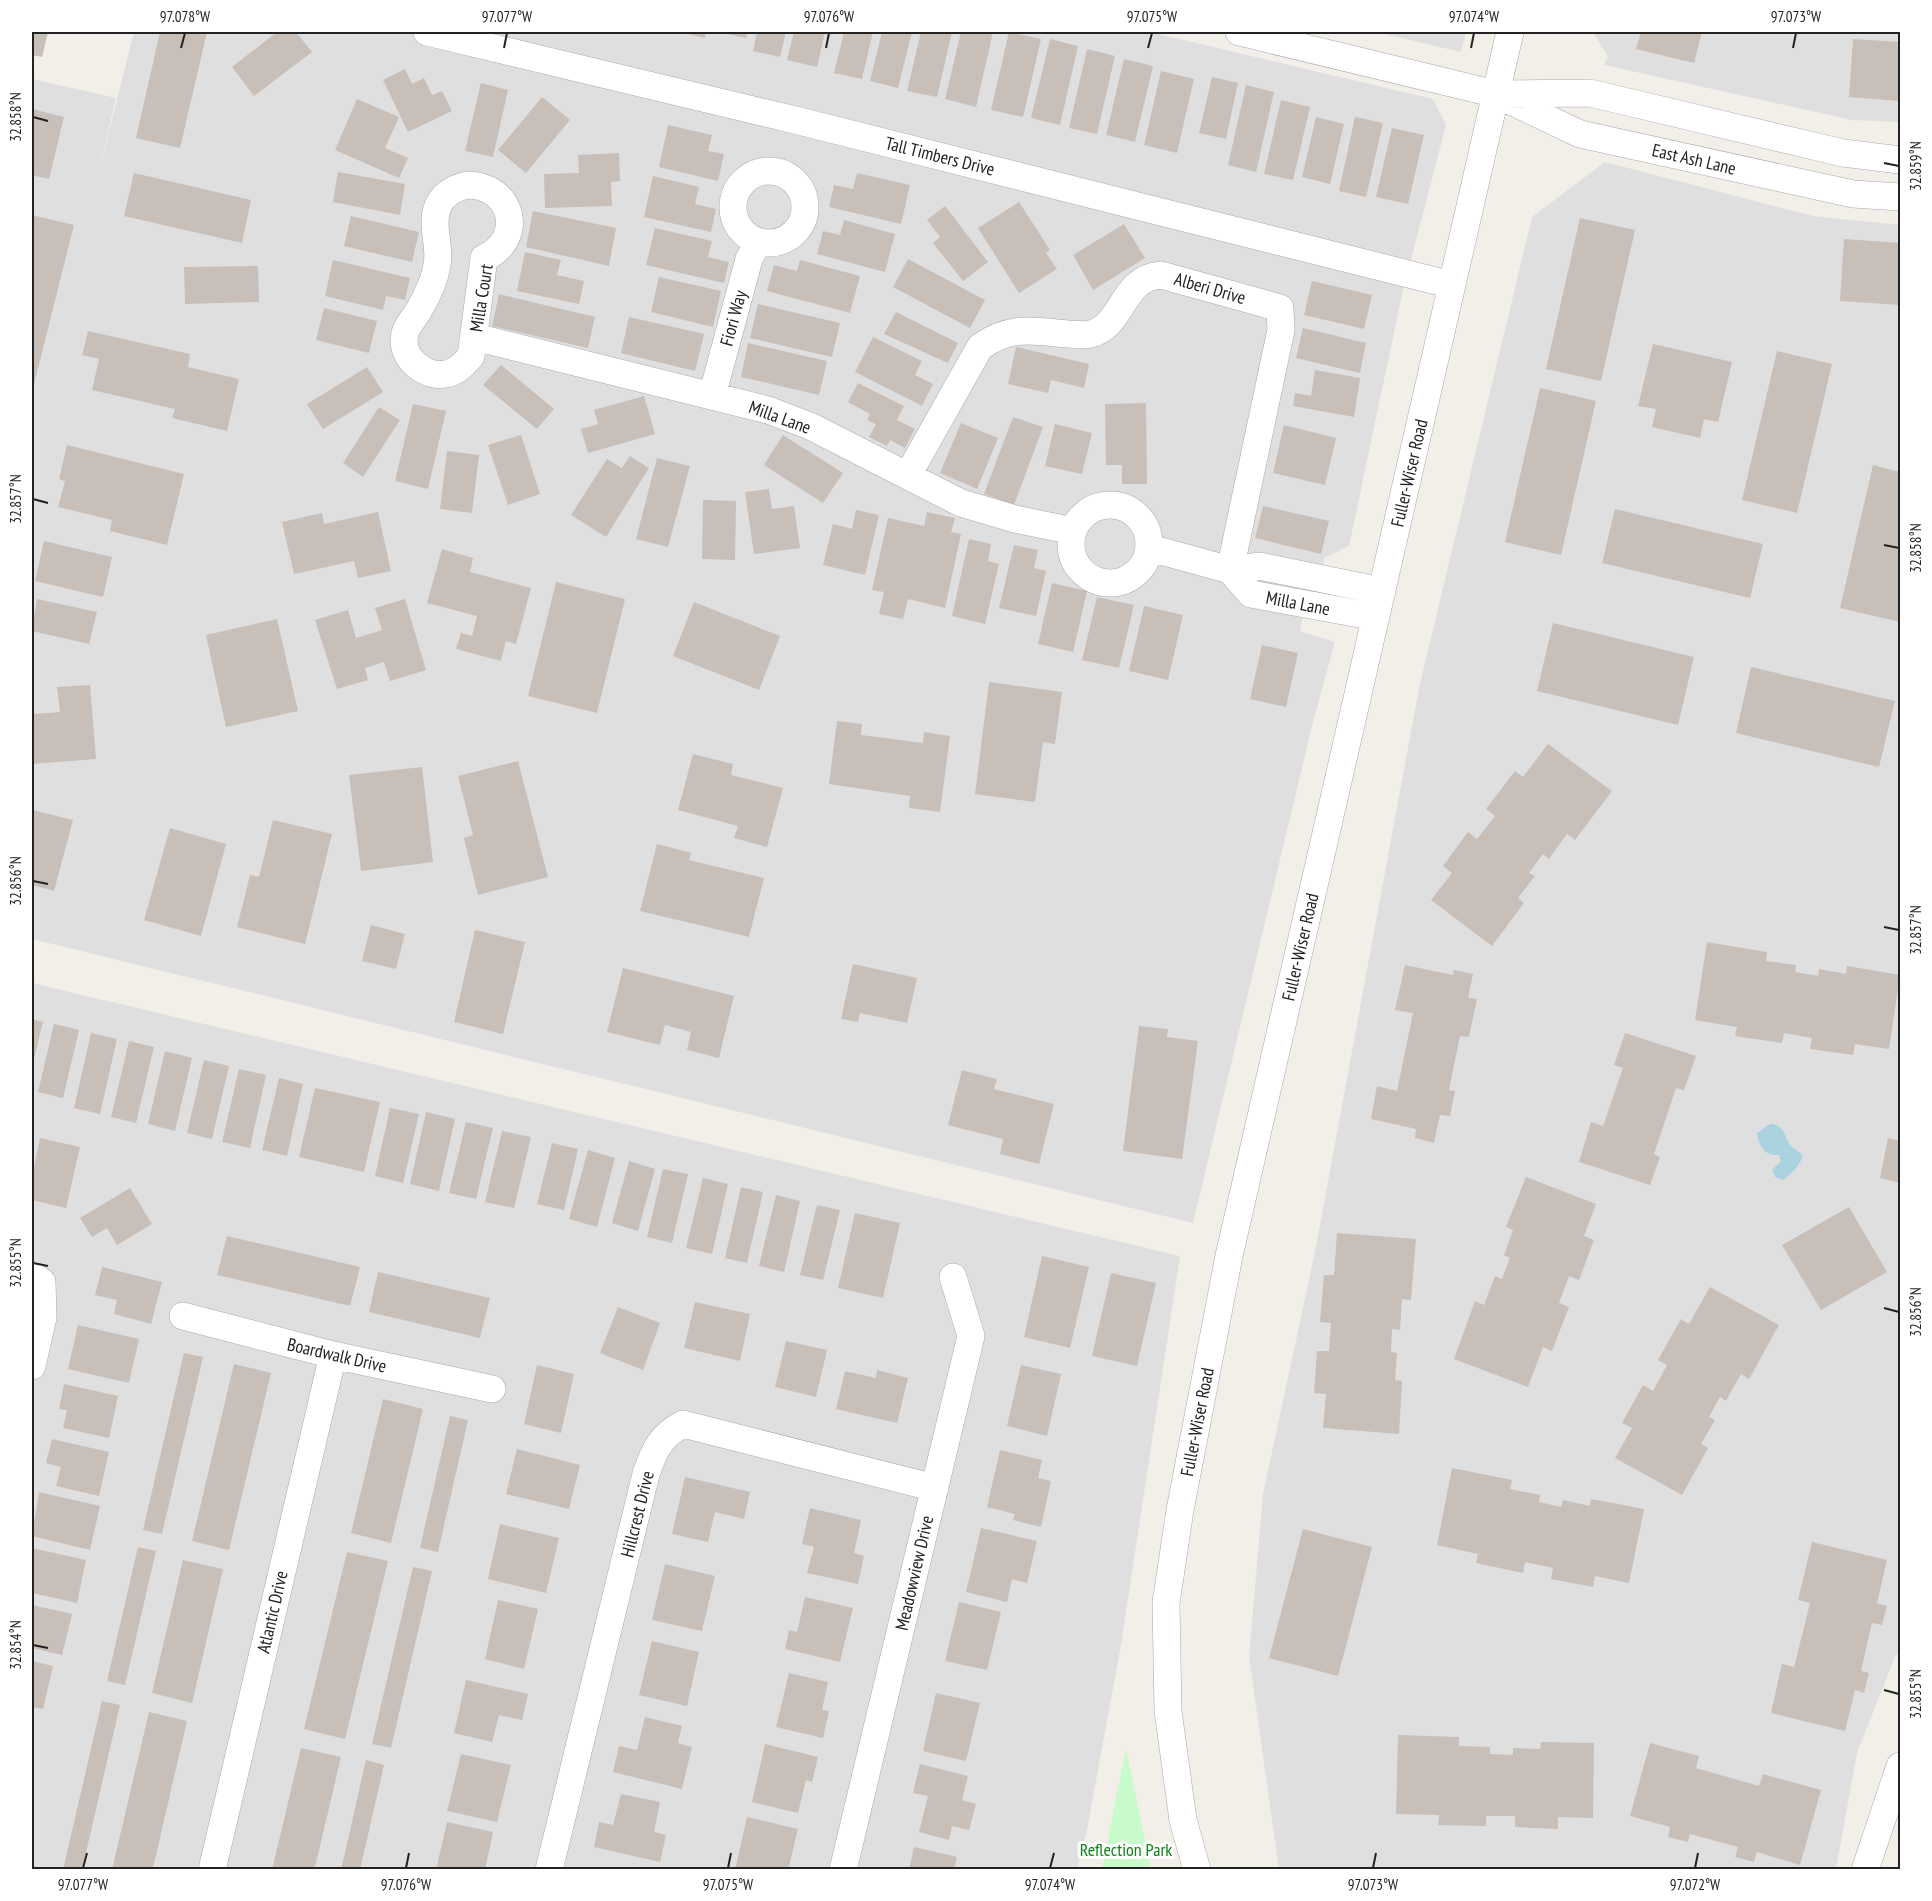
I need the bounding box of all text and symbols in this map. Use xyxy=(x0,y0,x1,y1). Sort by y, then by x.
text: 97.078°W xyxy=(160,7,210,26)
text: 97.077°W xyxy=(482,7,532,26)
text: 97.076°W xyxy=(804,7,854,26)
text: 97.075°W xyxy=(1127,7,1177,26)
text: 97.074°W xyxy=(1449,7,1499,26)
text: 97.073°W xyxy=(1771,7,1821,26)
text: 32.858°N xyxy=(6,92,25,142)
street label: Tall Timbers Drive xyxy=(883,131,997,181)
street label: East Ash Lane xyxy=(1650,138,1738,180)
text: 32.859°N xyxy=(1906,141,1925,191)
street label: Milla Court xyxy=(464,262,498,334)
street label: Alberi Drive xyxy=(1172,267,1248,309)
street label: Fiori Way xyxy=(715,287,752,348)
street label: Milla Lane xyxy=(746,395,814,439)
street label: Fuller-Wiser Road xyxy=(1385,417,1433,529)
text: 32.857°N xyxy=(6,474,25,524)
text: 32.858°N xyxy=(1906,523,1925,573)
street label: Milla Lane xyxy=(1264,586,1332,620)
text: 32.856°N xyxy=(6,856,25,906)
street label: Fuller-Wiser Road xyxy=(1276,891,1324,1003)
text: 32.857°N xyxy=(1906,905,1925,955)
text: 32.855°N xyxy=(6,1238,25,1288)
text: 32.856°N xyxy=(1906,1287,1925,1337)
street label: Boardwalk Drive xyxy=(285,1332,389,1378)
street label: Fuller-Wiser Road xyxy=(1175,1366,1219,1478)
street label: Hillcrest Drive xyxy=(615,1468,659,1560)
street label: Meadowview Drive xyxy=(890,1513,938,1633)
street label: Atlantic Drive xyxy=(251,1569,293,1655)
text: 32.854°N xyxy=(6,1620,25,1670)
text: 32.855°N xyxy=(1906,1669,1925,1719)
park label: Reflection Park xyxy=(1080,1838,1172,1861)
text: 97.077°W xyxy=(58,1875,108,1894)
text: 97.076°W xyxy=(381,1875,431,1894)
text: 97.075°W xyxy=(703,1875,753,1894)
text: 97.074°W xyxy=(1025,1875,1075,1894)
text: 97.073°W xyxy=(1348,1875,1398,1894)
text: 97.072°W xyxy=(1670,1875,1720,1894)

